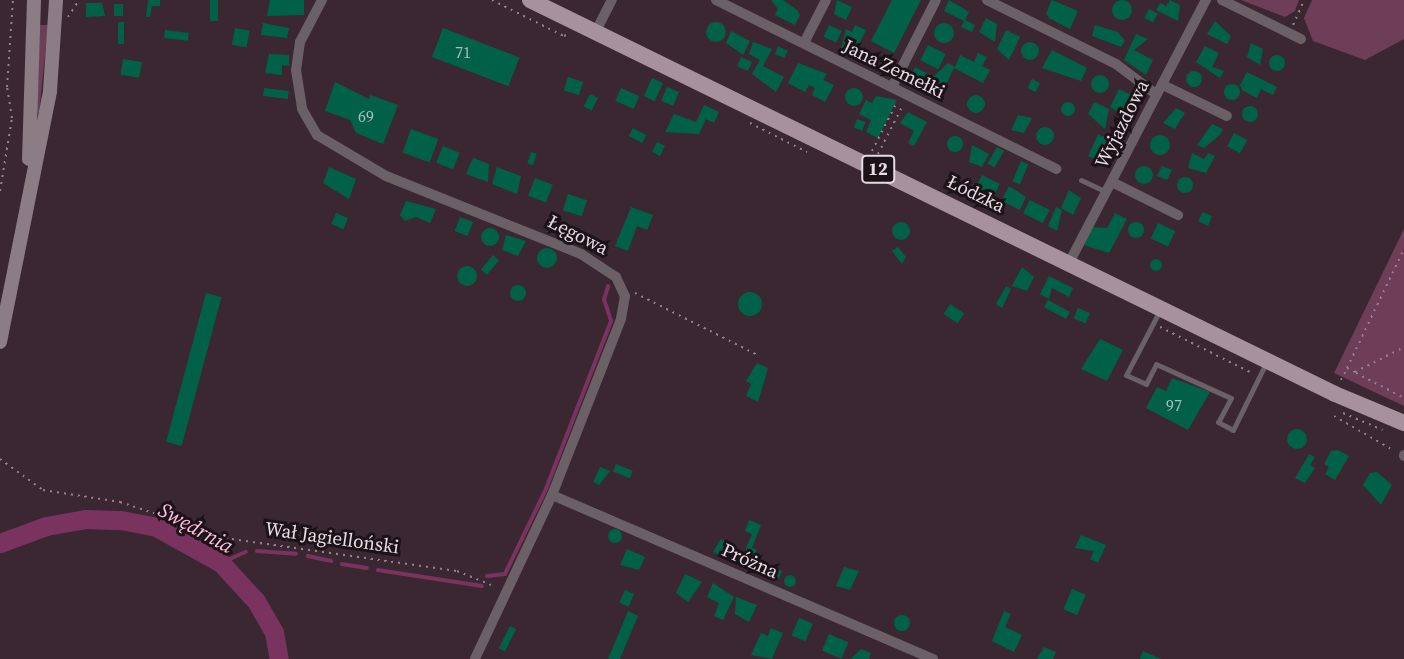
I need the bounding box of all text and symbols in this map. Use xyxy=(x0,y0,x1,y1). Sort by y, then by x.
street label: Jana Zemełki xyxy=(839,35,949,103)
house number: 71 xyxy=(455,42,471,62)
street label: Wyjazdowa xyxy=(1090,76,1154,172)
house number: 69 xyxy=(358,106,374,126)
road number: 12 xyxy=(860,154,896,184)
street label: Łódzka xyxy=(943,170,1009,218)
street label: Łęgowa xyxy=(544,210,612,260)
house number: 97 xyxy=(1166,395,1182,415)
water label: Swędrnia xyxy=(154,497,238,559)
street label: Wał Jagielloński xyxy=(263,517,401,559)
street label: Próżna xyxy=(718,539,782,583)

